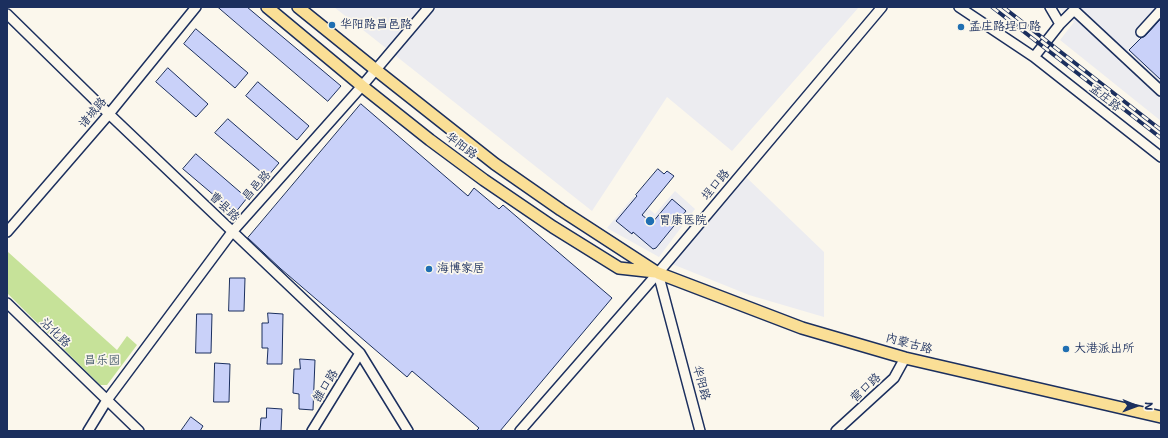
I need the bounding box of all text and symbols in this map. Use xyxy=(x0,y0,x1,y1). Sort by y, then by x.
place label: 华阳路昌邑路 xyxy=(340,18,412,32)
marker: 华阳路昌邑路 xyxy=(327,20,337,30)
place label: 孟庄路埕口路 xyxy=(969,20,1041,34)
marker: 孟庄路埕口路 xyxy=(956,22,966,32)
street label: 孟庄路 xyxy=(1086,81,1124,115)
street label: 诸城路 xyxy=(76,95,110,131)
street label: 华阳路 xyxy=(442,129,480,163)
street label: 埕口路 xyxy=(699,167,733,203)
street label: 昌邑路 xyxy=(240,168,274,204)
street label: 曹县路 xyxy=(206,189,242,225)
place label: 胃康医院 xyxy=(659,214,707,228)
marker: 胃康医院 xyxy=(644,215,656,227)
place label: 海博家居 xyxy=(437,262,485,276)
marker: 海博家居 xyxy=(424,264,434,274)
street label: 沾化路 xyxy=(37,315,73,351)
street label: 内蒙古路 xyxy=(884,331,934,357)
place label: 大港派出所 xyxy=(1074,342,1134,356)
marker: 大港派出所 xyxy=(1061,344,1071,354)
park label: 昌乐园 xyxy=(84,354,120,368)
street label: 华阳路 xyxy=(689,364,713,402)
street label: 雒口路 xyxy=(310,367,342,405)
street label: 营口路 xyxy=(848,371,884,405)
north arrow xyxy=(1116,386,1156,426)
text: N xyxy=(1141,402,1156,411)

